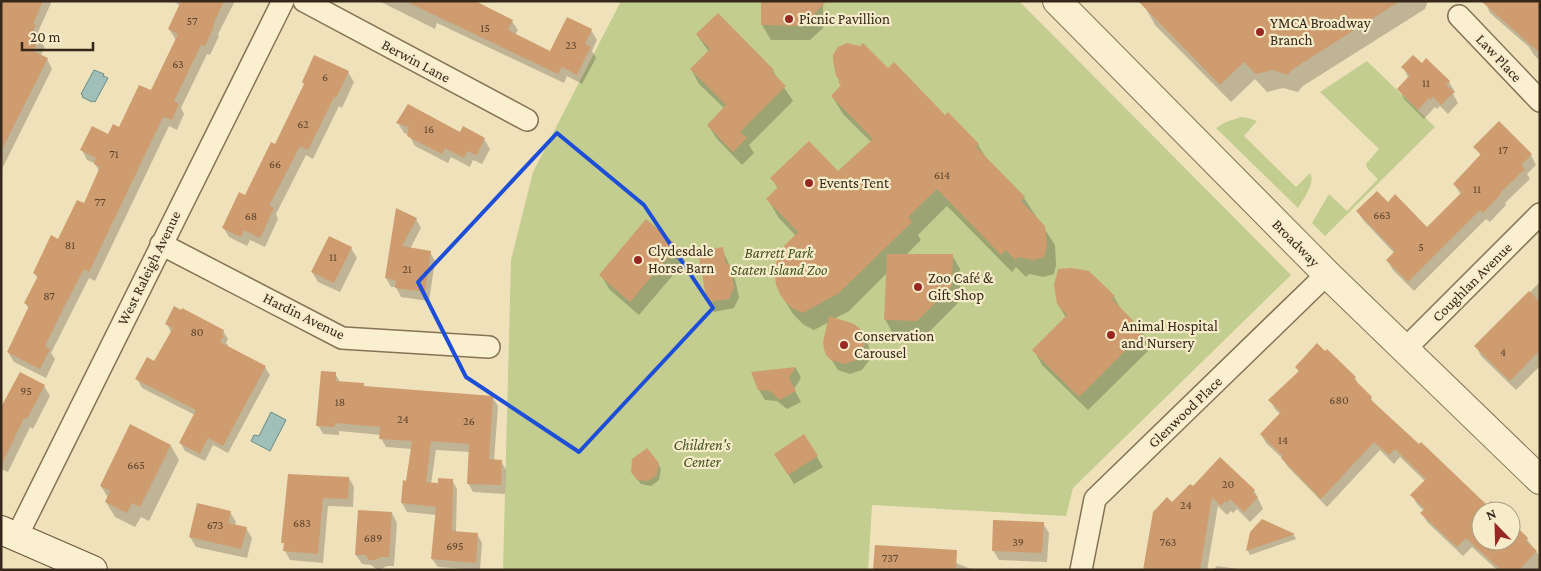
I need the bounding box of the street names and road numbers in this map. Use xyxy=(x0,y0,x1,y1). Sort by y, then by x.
street label: Law Place xyxy=(1473,31,1525,85)
street label: Berwin Lane xyxy=(379,36,453,86)
street label: West Raleigh Avenue xyxy=(114,208,185,328)
street label: Broadway xyxy=(1268,216,1323,271)
street label: Coughlan Avenue xyxy=(1429,239,1516,326)
street label: Hardin Avenue xyxy=(261,289,348,343)
street label: Glenwood Place xyxy=(1145,373,1225,451)

